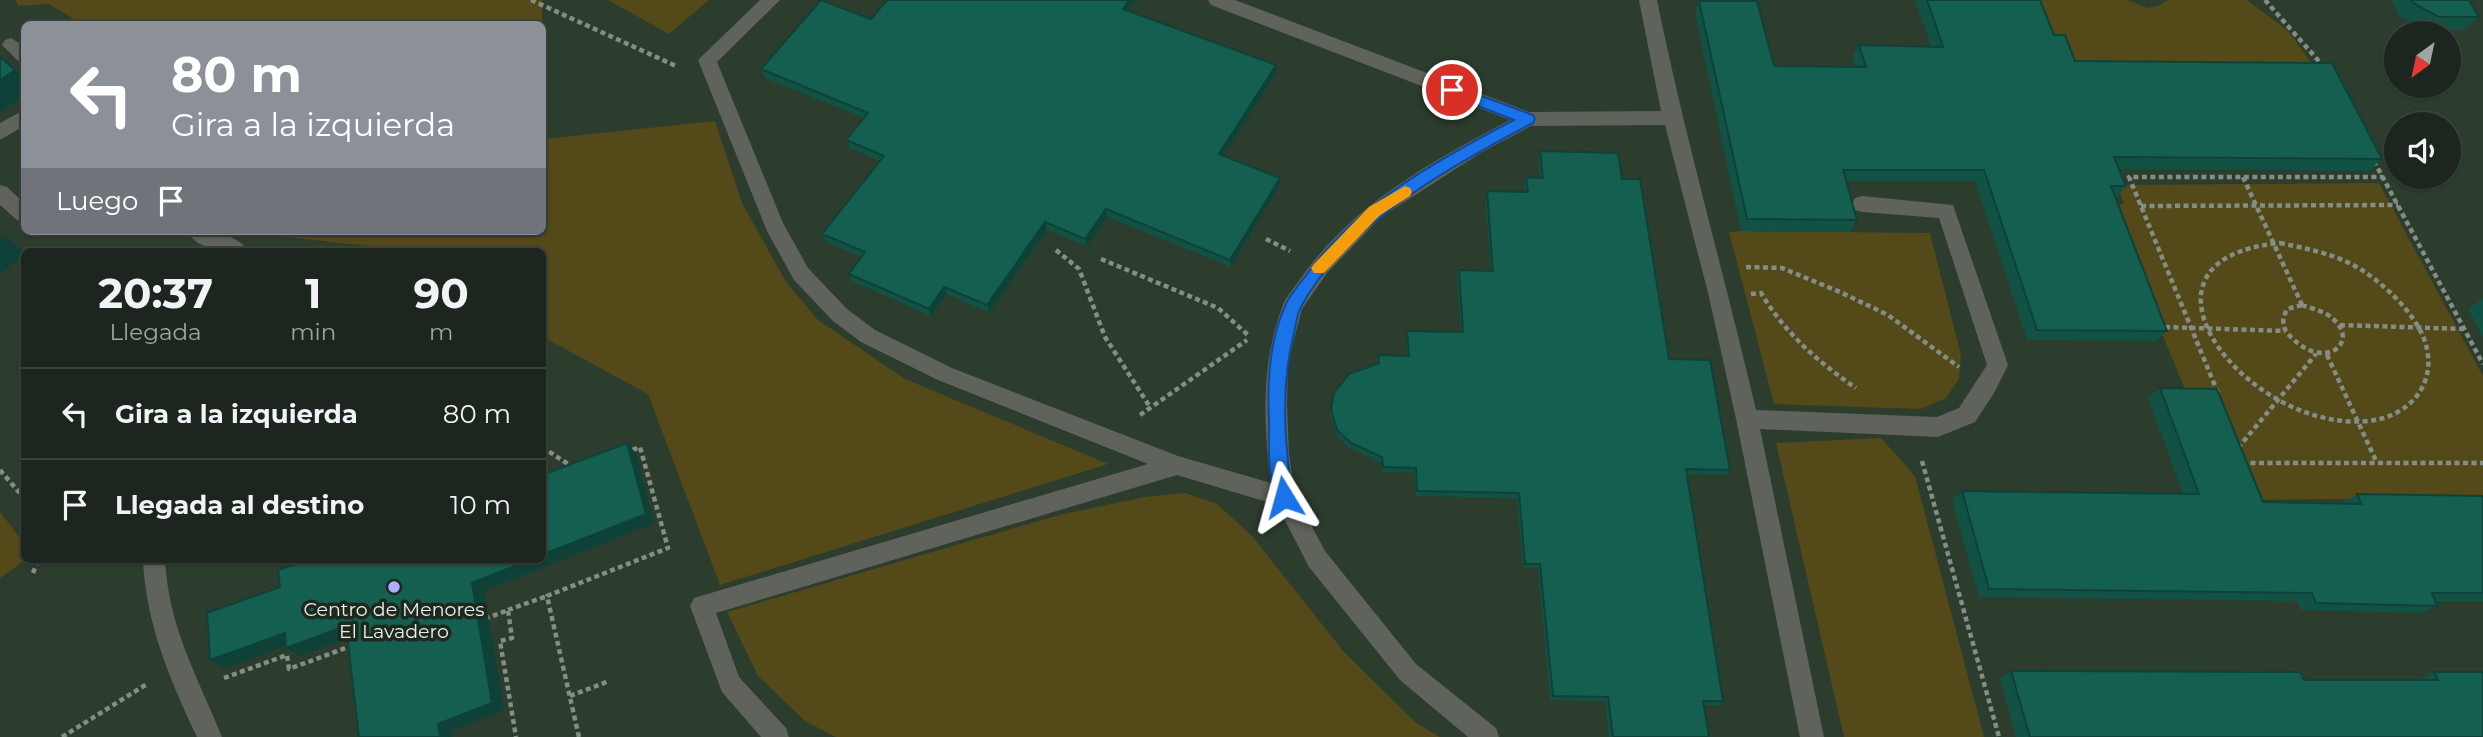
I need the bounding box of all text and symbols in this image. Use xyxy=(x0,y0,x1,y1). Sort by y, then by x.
north arrow xyxy=(2384,21,2460,98)
map controls xyxy=(2384,21,2461,189)
text: 80 m xyxy=(171,45,302,104)
icon: left xyxy=(56,49,147,140)
pin xyxy=(1422,60,1482,120)
icon: arrive xyxy=(1433,71,1471,109)
text: Gira a la izquierda xyxy=(171,105,455,144)
button: sound xyxy=(2384,112,2461,189)
icon: arrive xyxy=(152,182,190,220)
text: Luego xyxy=(56,185,138,217)
text: 20:37 xyxy=(98,267,213,319)
text: 1 xyxy=(305,267,322,319)
text: 90 xyxy=(414,267,469,319)
text: Llegada xyxy=(110,318,202,346)
text: min xyxy=(290,318,336,346)
text: m xyxy=(429,318,453,346)
icon: left xyxy=(56,395,94,433)
text: Gira a la izquierda xyxy=(115,398,358,430)
text: 80 m xyxy=(443,398,511,430)
position arrow xyxy=(1247,460,1321,534)
icon: arrive xyxy=(56,486,94,524)
text: Llegada al destino xyxy=(115,489,364,521)
text: 10 m xyxy=(450,489,511,521)
marker: Centro de Menores El Lavadero xyxy=(386,579,402,595)
place label: Centro de Menores El Lavadero xyxy=(303,598,485,643)

